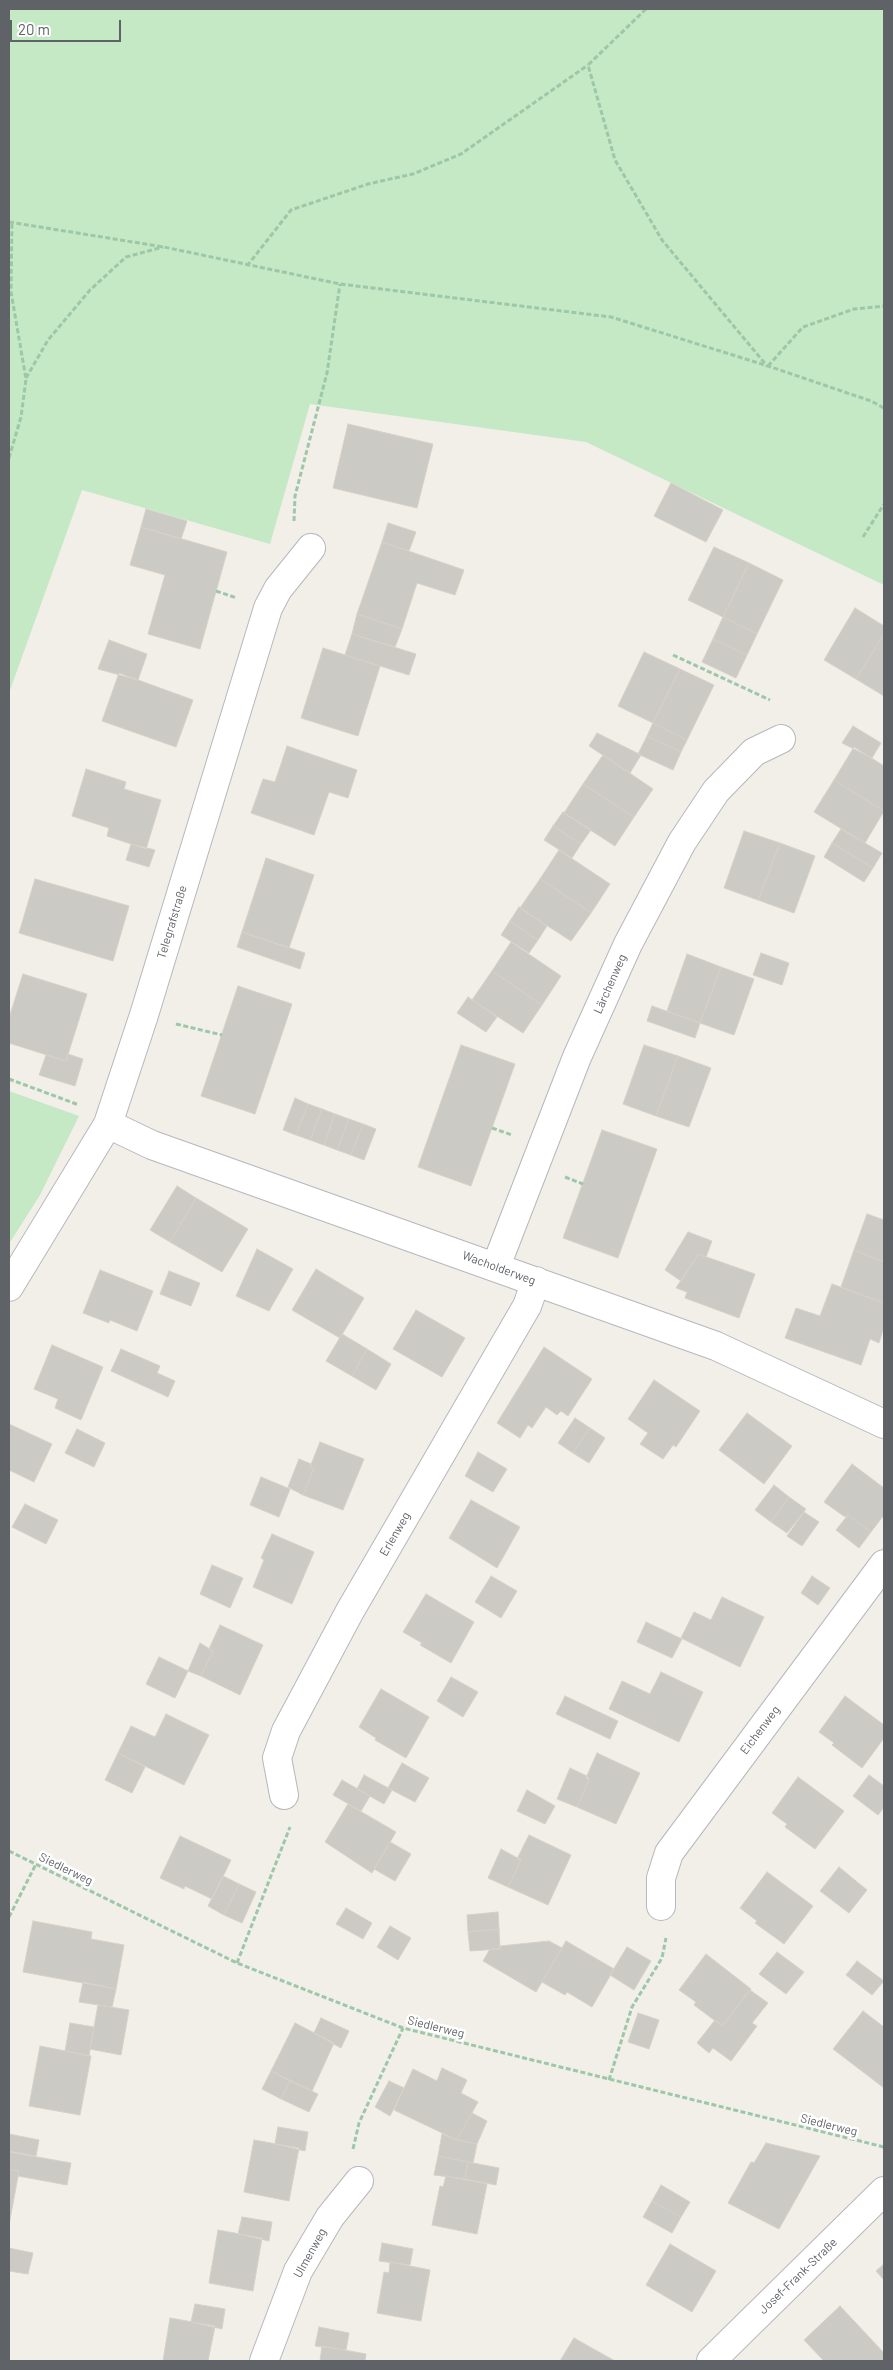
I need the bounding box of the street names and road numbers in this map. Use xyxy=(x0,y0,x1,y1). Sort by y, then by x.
street label: Telegrafstraße xyxy=(154,883,190,961)
street label: Lärchenweg xyxy=(590,952,630,1016)
street label: Wacholderweg xyxy=(460,1248,538,1288)
street label: Erlenweg xyxy=(377,1509,413,1559)
street label: Eichenweg xyxy=(737,1703,783,1757)
street label: Siedlerweg xyxy=(37,1850,95,1888)
street label: Siedlerweg xyxy=(406,2013,466,2041)
street label: Siedlerweg xyxy=(799,2111,859,2139)
street label: Ulmenweg xyxy=(291,2226,329,2280)
street label: Josef-Frank-Straße xyxy=(756,2235,840,2317)

